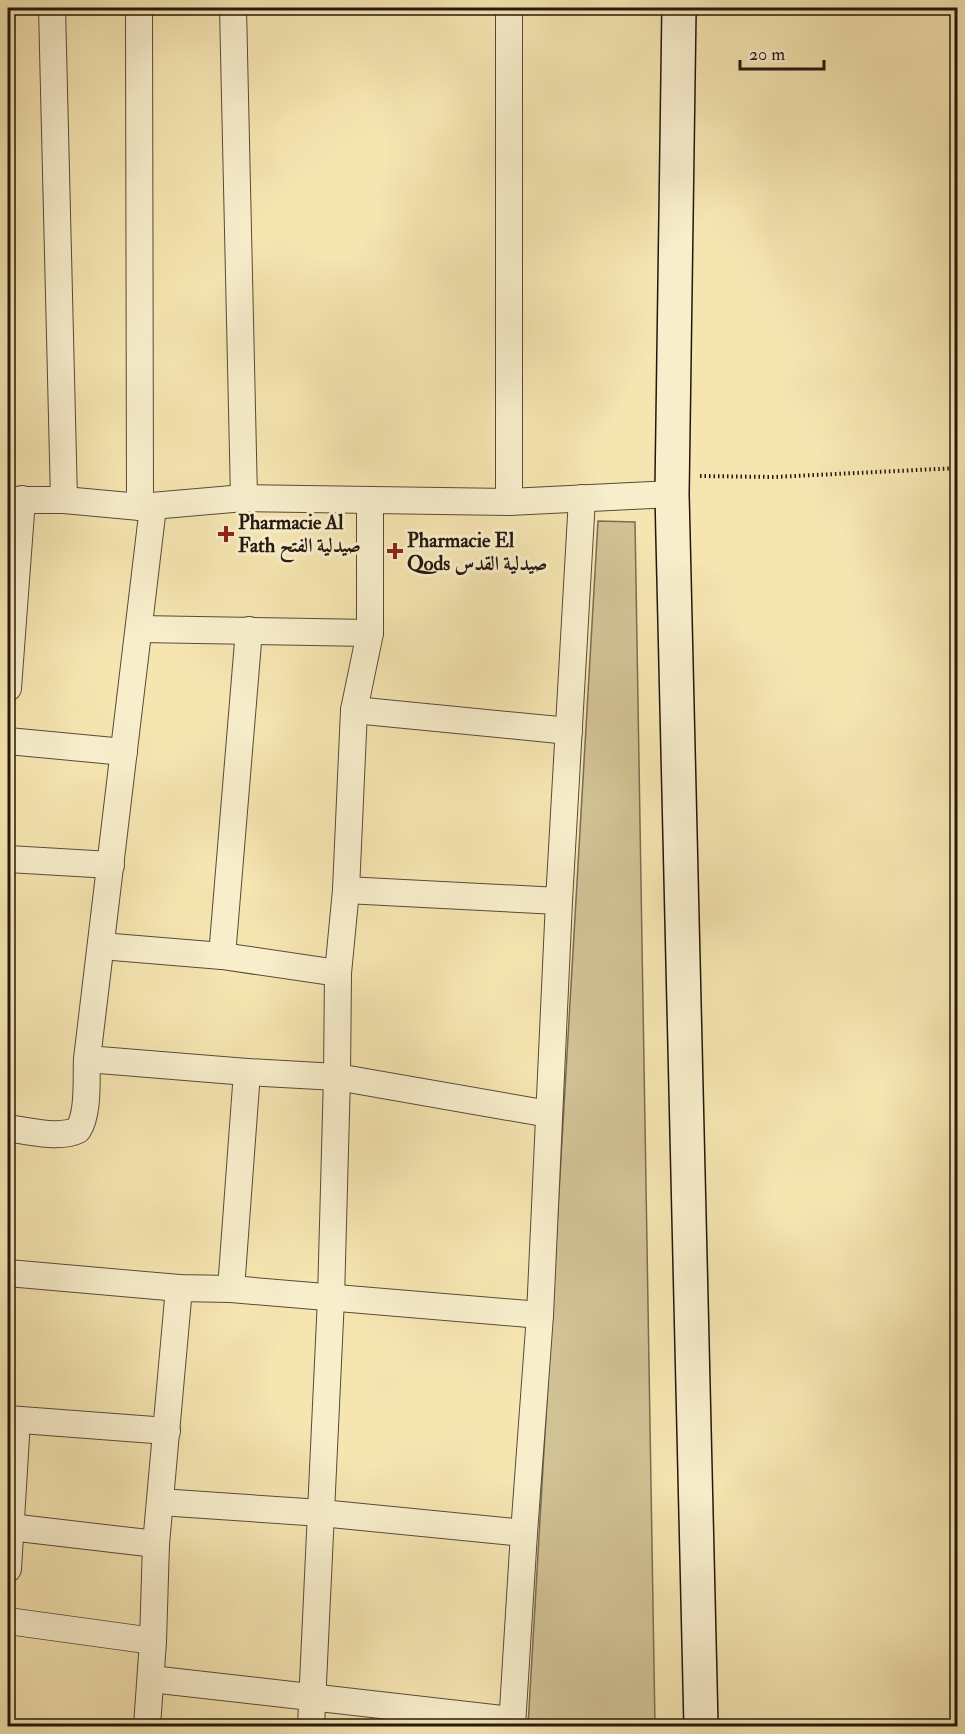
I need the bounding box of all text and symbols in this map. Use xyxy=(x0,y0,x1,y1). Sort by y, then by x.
scale bar xyxy=(740,33,824,71)
text: 20 m xyxy=(749,43,785,66)
place label: Pharmacie Al Fath صيدلية الفتح xyxy=(238,510,361,563)
marker: Pharmacie Al Fath صيدلية الفتح xyxy=(219,527,233,541)
place label: Pharmacie El Qods صيدلية القدس xyxy=(407,528,548,576)
marker: Pharmacie El Qods صيدلية القدس xyxy=(388,544,402,558)

